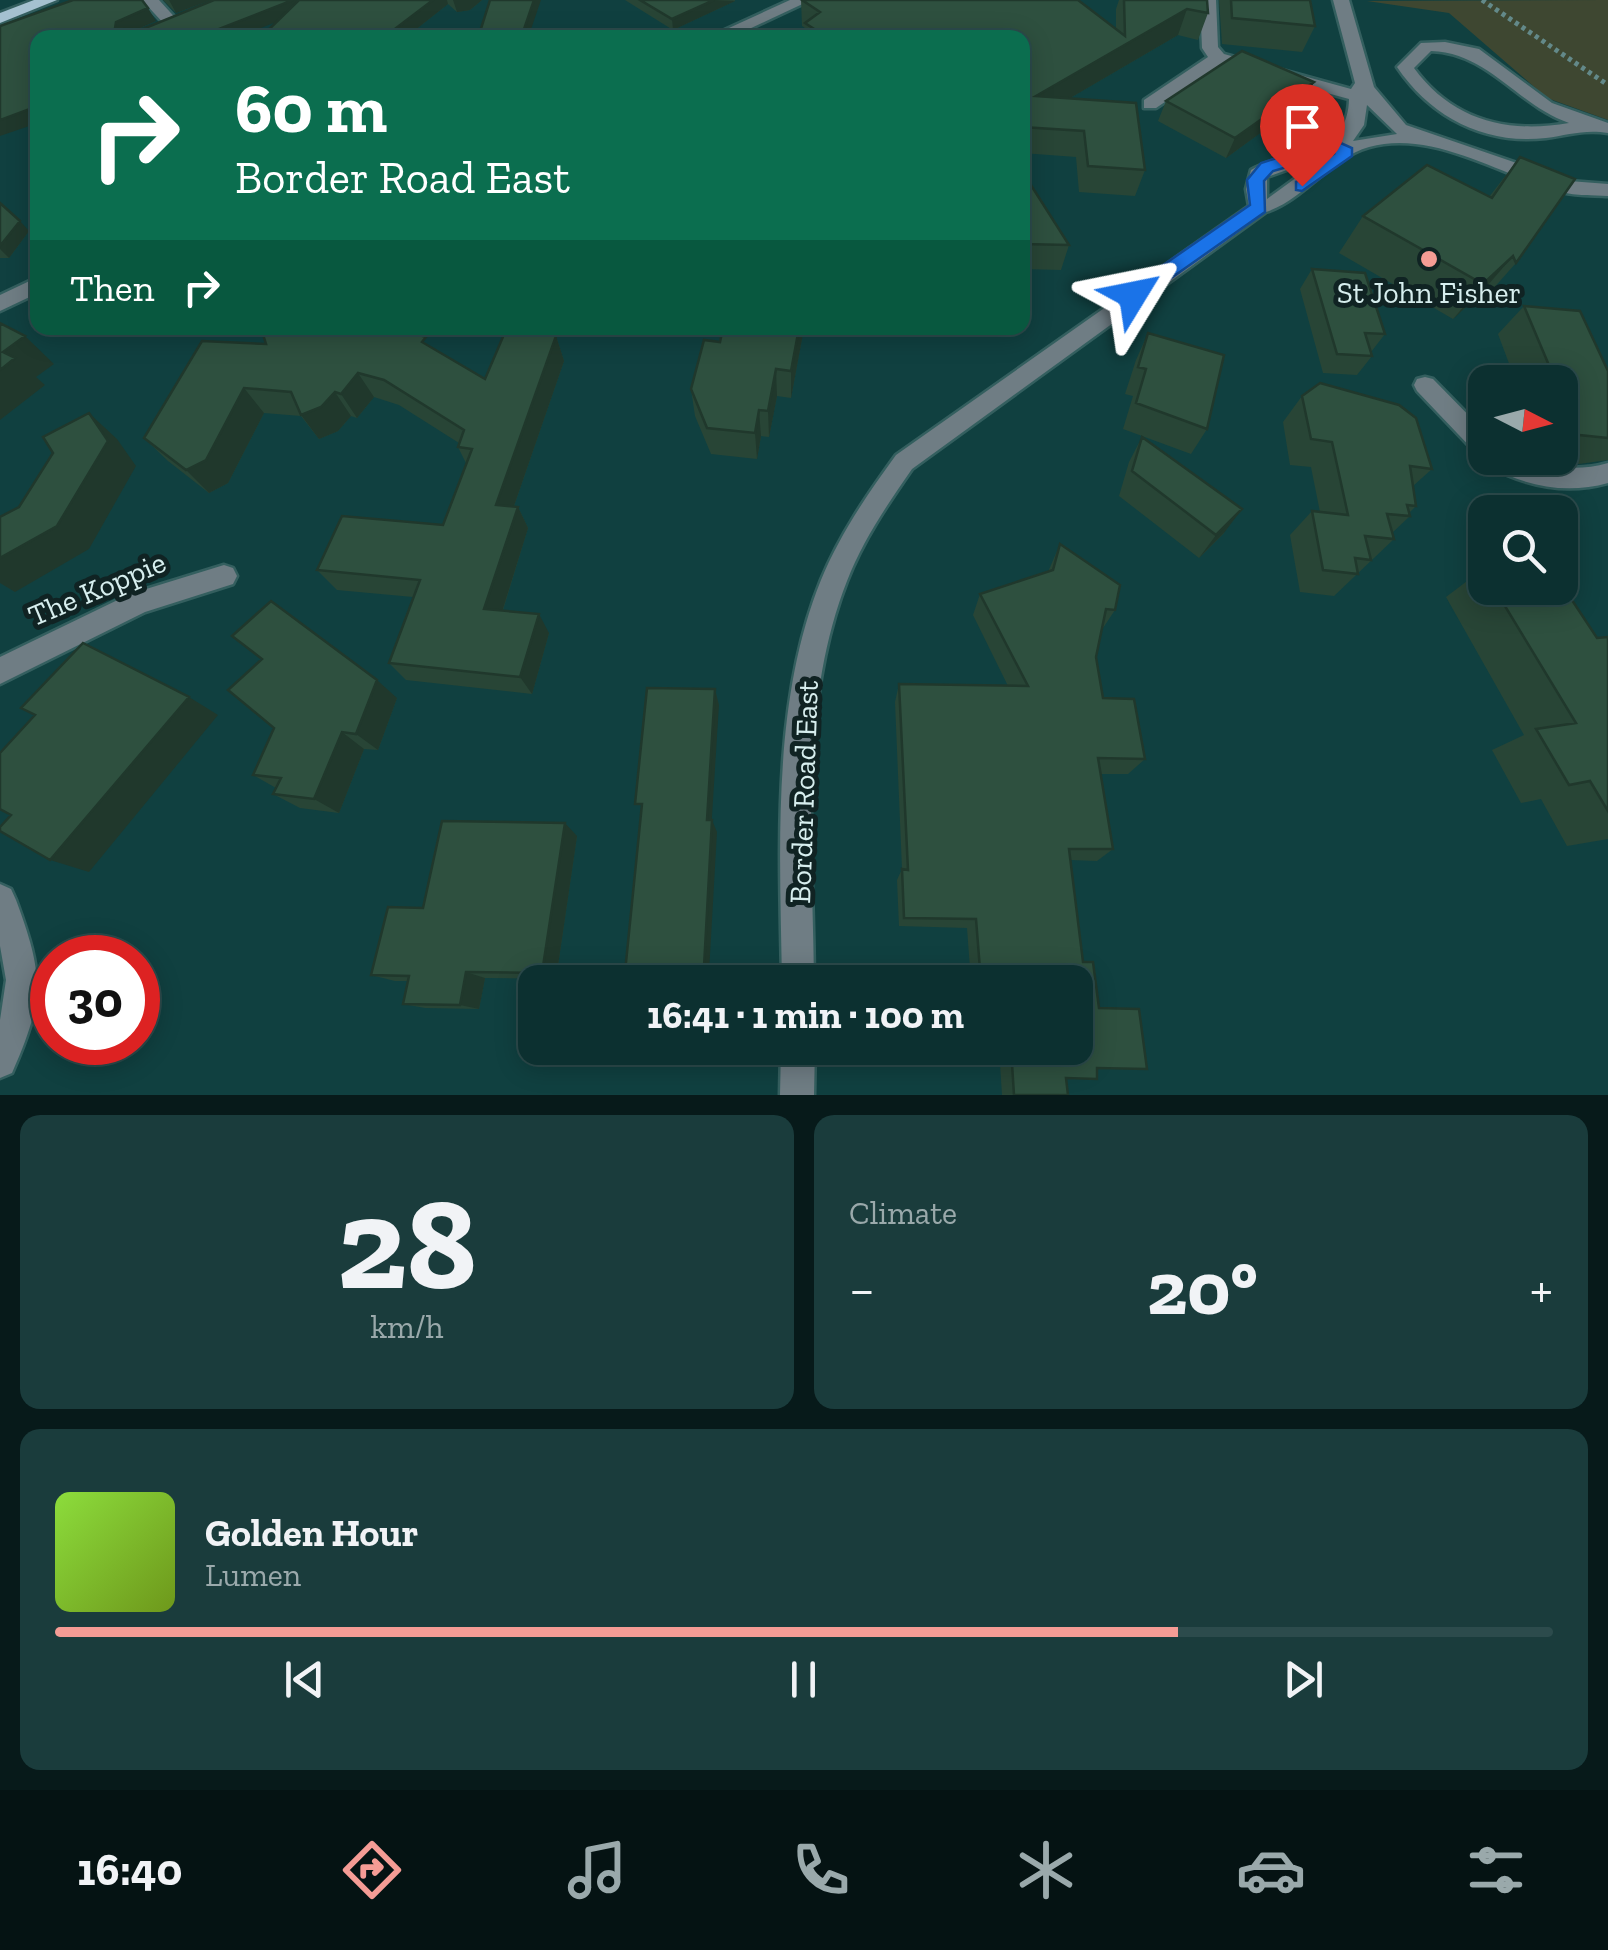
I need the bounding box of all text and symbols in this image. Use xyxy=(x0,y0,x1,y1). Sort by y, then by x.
text: 60 m xyxy=(235,66,387,150)
icon: right xyxy=(70,70,200,200)
pin xyxy=(1260,84,1345,187)
icon: arrive xyxy=(1275,99,1330,154)
text: Border Road East xyxy=(235,151,570,205)
position arrow xyxy=(1081,243,1185,347)
marker: St John Fisher xyxy=(1418,248,1440,270)
icon: right xyxy=(174,260,229,315)
text: Then xyxy=(70,265,154,311)
place label: St John Fisher xyxy=(1337,275,1521,311)
north arrow xyxy=(1468,365,1578,475)
map controls xyxy=(1468,365,1578,605)
button: search xyxy=(1468,495,1578,605)
street label: The Koppie xyxy=(23,544,171,634)
street label: Border Road East xyxy=(782,680,826,904)
speed limit sign: 30 xyxy=(30,935,160,1065)
text: 16:41 · 1 min · 100 m xyxy=(647,992,964,1038)
text: 28 xyxy=(337,1165,477,1321)
text: Climate xyxy=(849,1194,957,1232)
text: 20° xyxy=(1147,1243,1258,1333)
text: − xyxy=(849,1256,875,1322)
text: + xyxy=(1530,1256,1553,1322)
text: km/h xyxy=(370,1308,444,1346)
text: Golden Hour xyxy=(205,1510,418,1556)
text: Lumen xyxy=(205,1556,301,1594)
icon: previous xyxy=(277,1652,332,1707)
icon: pause xyxy=(776,1652,831,1707)
icon: next xyxy=(1276,1652,1331,1707)
icon: directions xyxy=(337,1835,407,1905)
icon: music xyxy=(562,1835,632,1905)
icon: phone xyxy=(786,1835,856,1905)
icon: climate xyxy=(1011,1835,1081,1905)
icon: car xyxy=(1236,1835,1306,1905)
icon: filters xyxy=(1461,1835,1531,1905)
text: 16:40 xyxy=(77,1843,182,1897)

